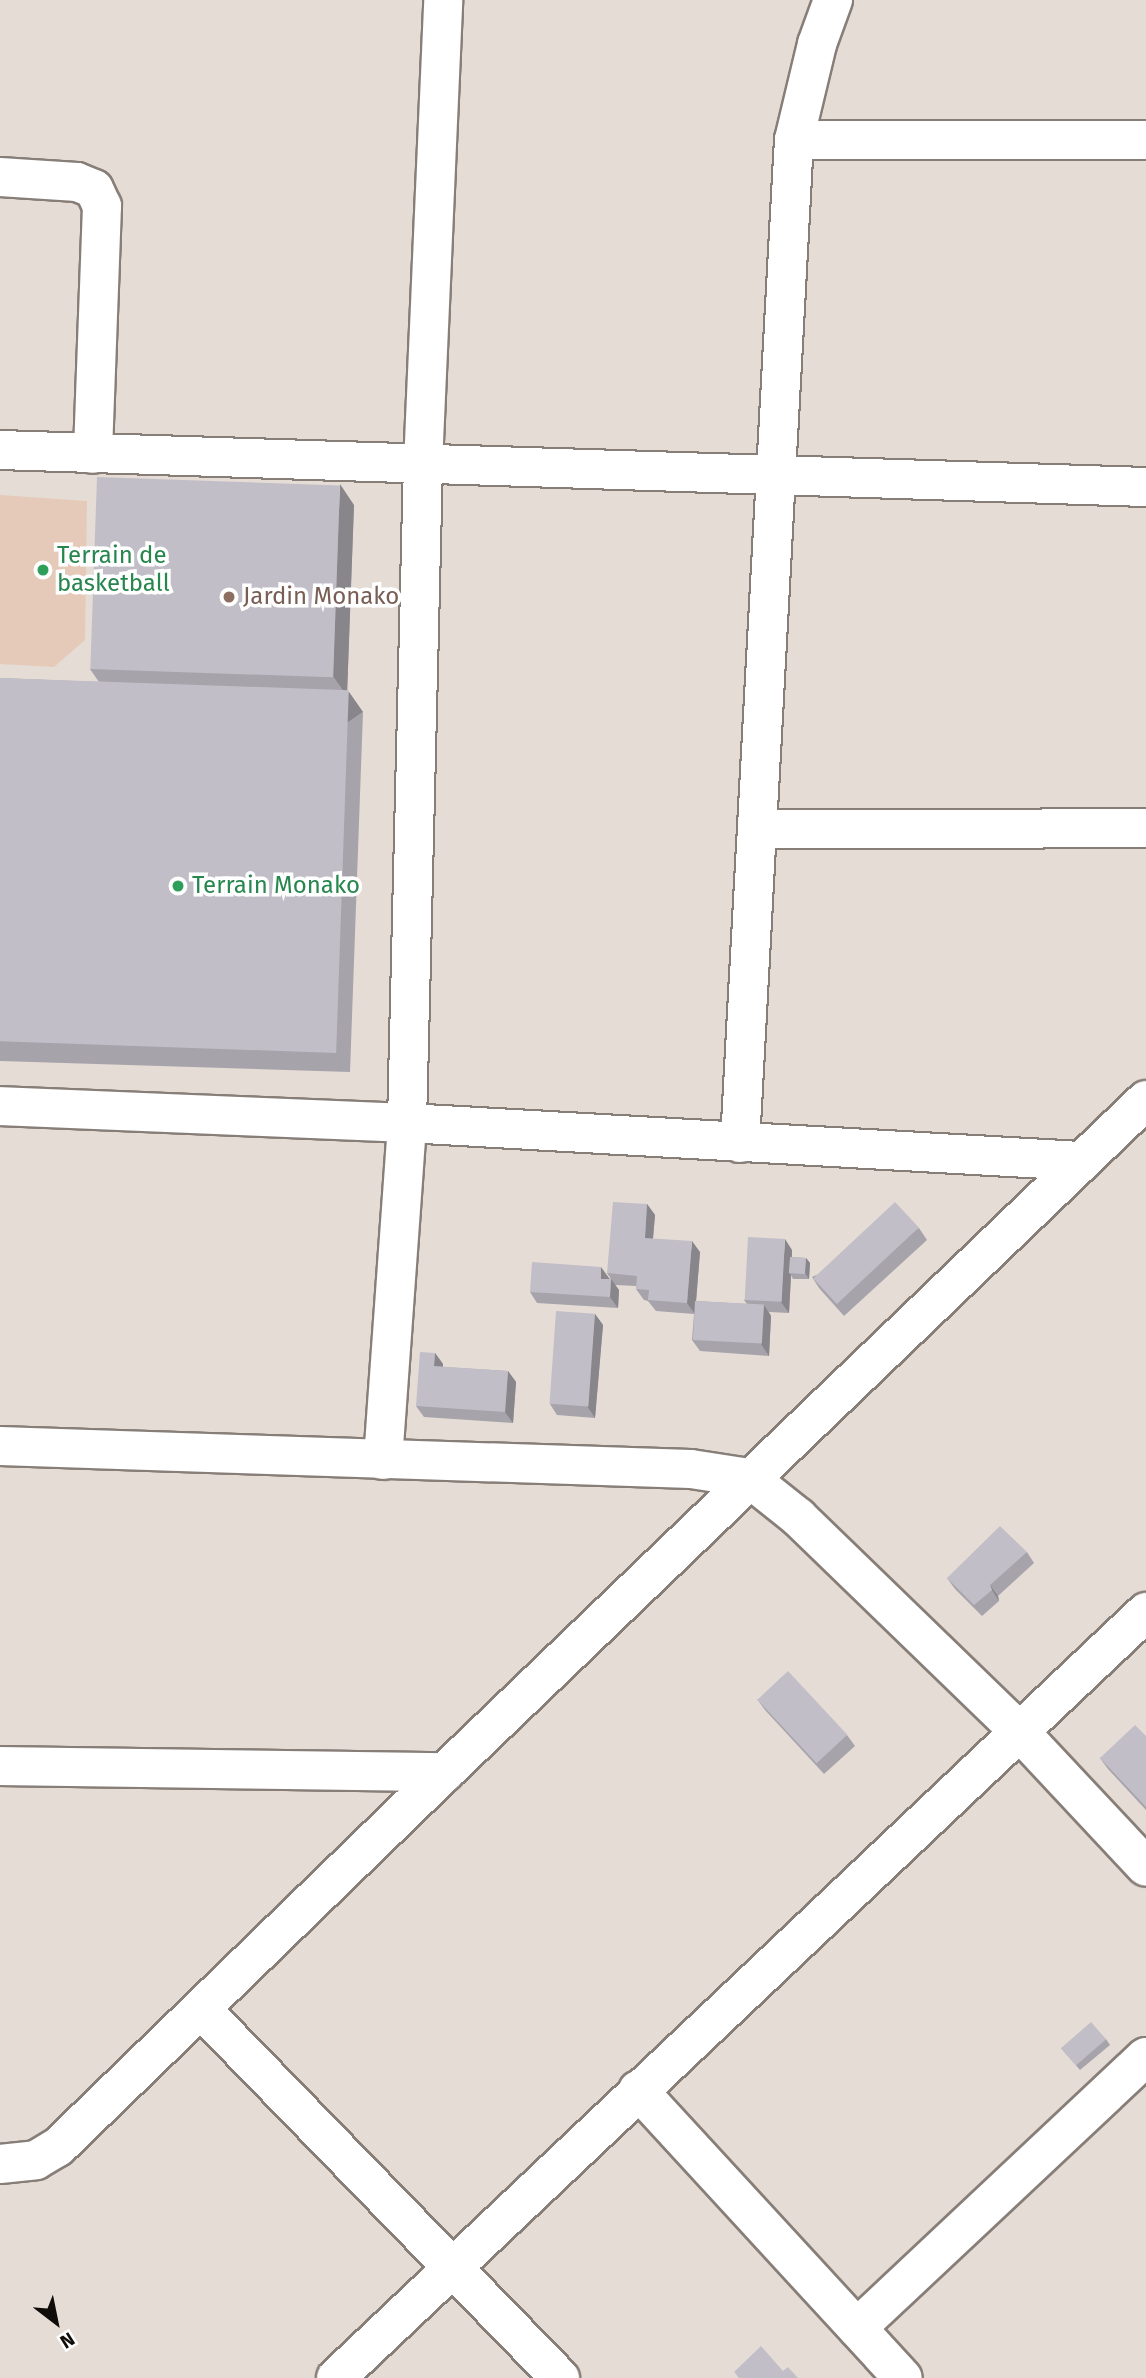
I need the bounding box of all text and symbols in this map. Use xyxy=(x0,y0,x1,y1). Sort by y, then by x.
place label: Terrain de basketball xyxy=(57,542,170,598)
marker: Terrain de basketball xyxy=(35,562,51,578)
place label: Jardin Monako xyxy=(243,583,399,611)
marker: Jardin Monako xyxy=(221,589,237,605)
place label: Terrain Monako xyxy=(192,872,360,900)
marker: Terrain Monako xyxy=(170,878,186,894)
north arrow xyxy=(21,2287,91,2357)
text: N xyxy=(56,2327,79,2353)

